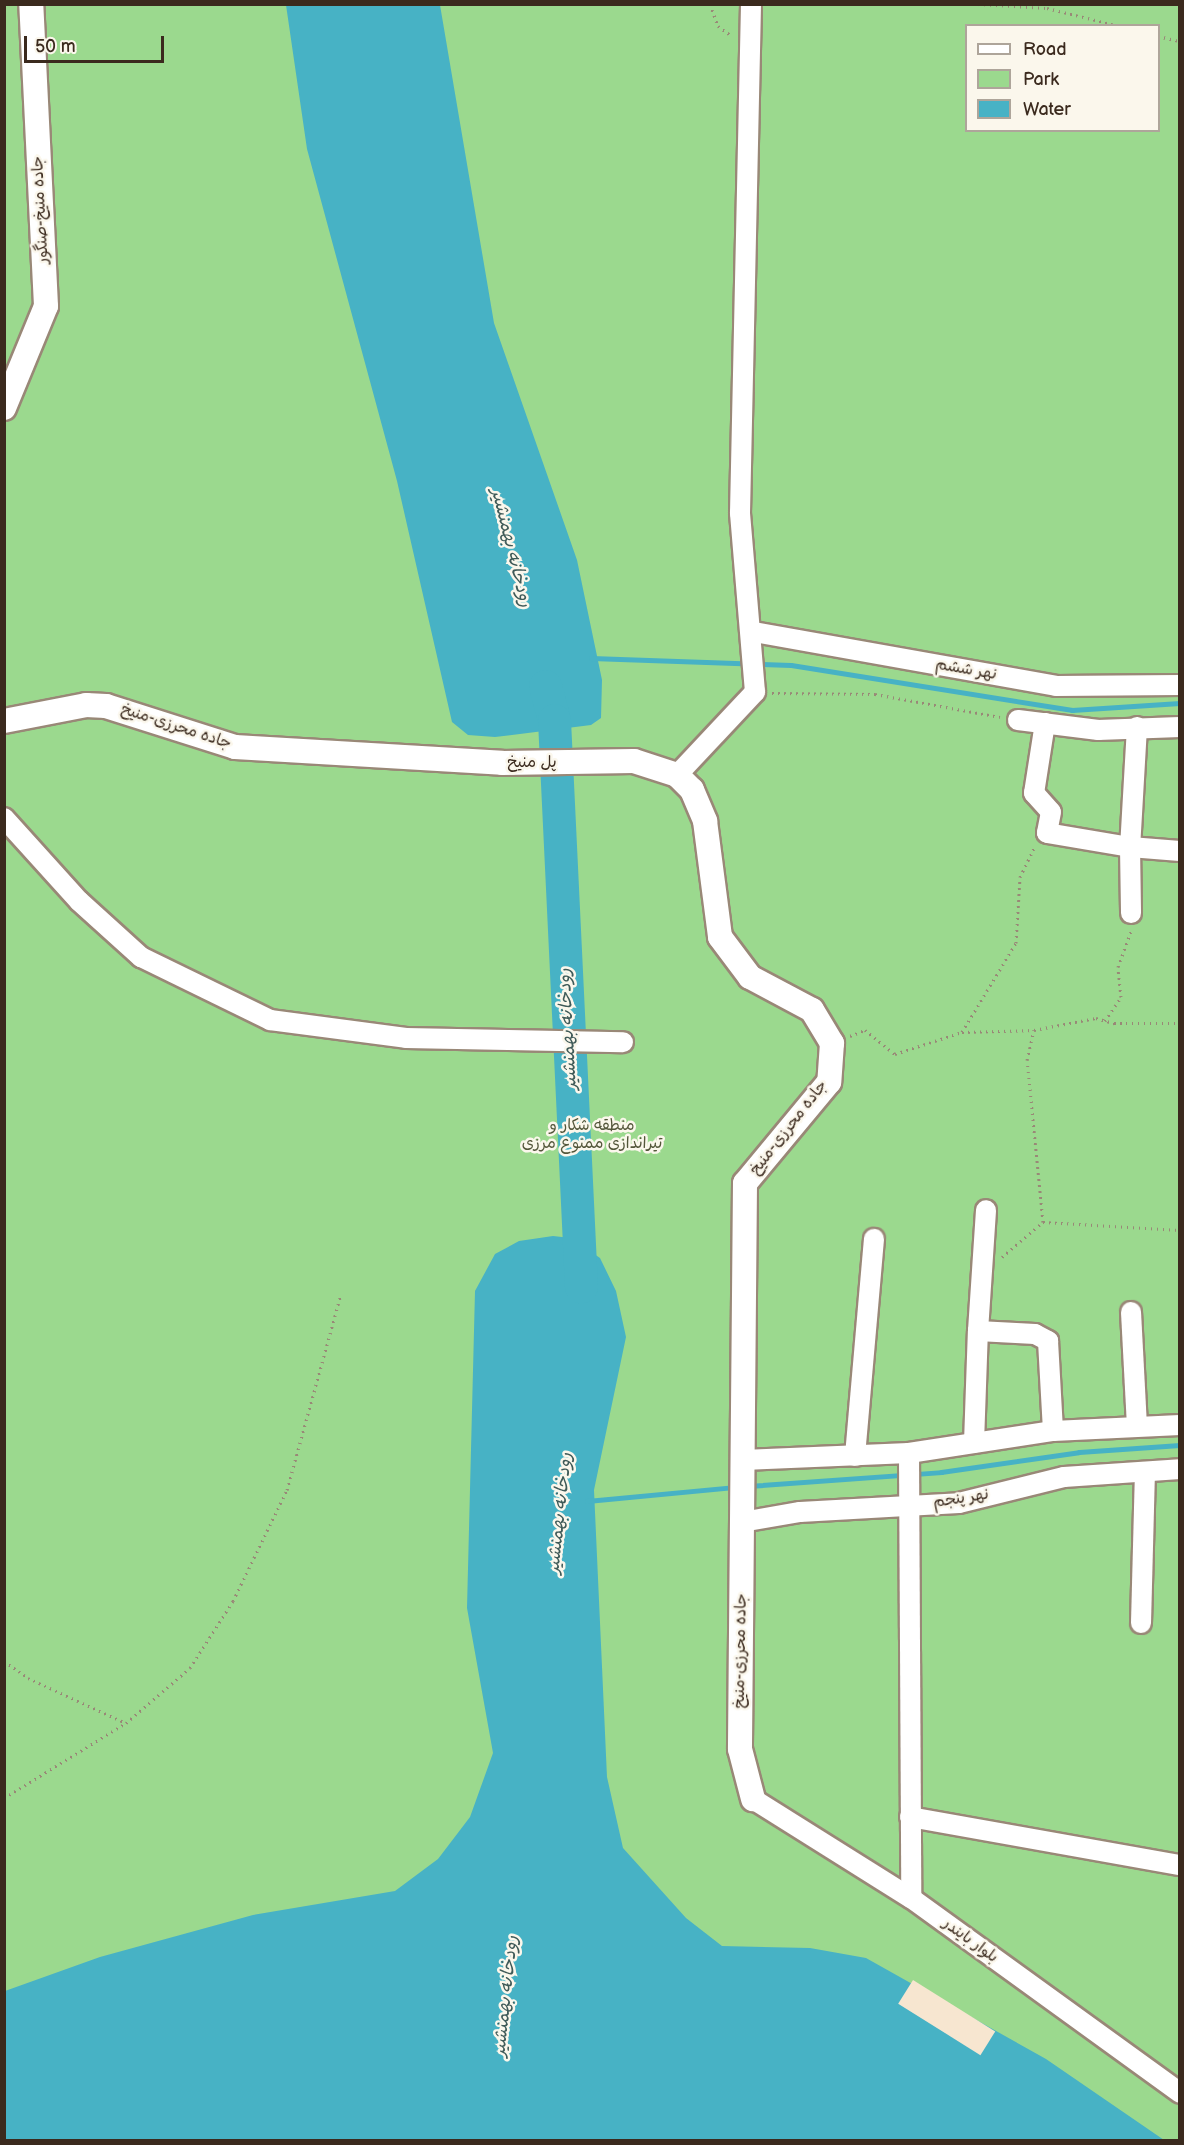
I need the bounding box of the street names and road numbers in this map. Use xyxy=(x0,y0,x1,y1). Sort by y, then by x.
street label: جاده منیخ-صنگور xyxy=(29,156,53,264)
street label: نهر ششم xyxy=(934,655,998,685)
street label: جاده محرزی-منیخ xyxy=(118,700,234,754)
street label: پل منیخ xyxy=(507,753,557,773)
street label: جاده محرزی-منیخ xyxy=(746,1077,832,1179)
street label: نهر پنجم xyxy=(932,1485,990,1513)
street label: جاده محرزی-منیخ xyxy=(730,1593,752,1709)
street label: بلوار بایندر xyxy=(938,1914,1002,1968)

